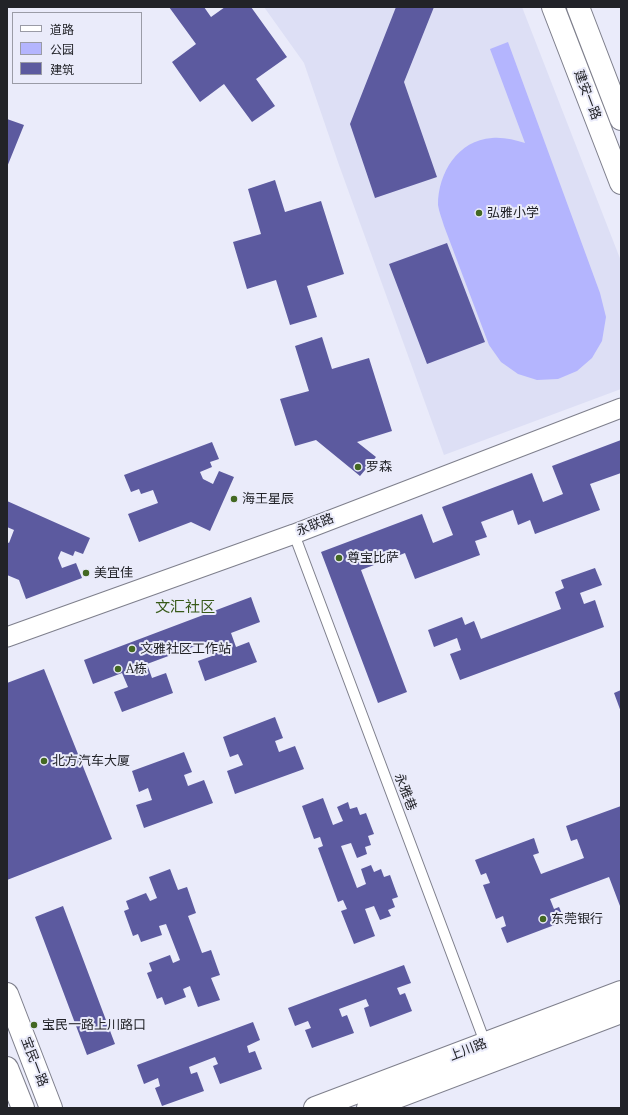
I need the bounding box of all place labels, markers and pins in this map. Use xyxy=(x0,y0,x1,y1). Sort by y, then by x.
place label: 弘雅小学 xyxy=(487,205,539,221)
marker: 弘雅小学 xyxy=(474,208,484,218)
place label: 罗森 xyxy=(366,459,392,475)
marker: 罗森 xyxy=(353,462,363,472)
place label: 海王星辰 xyxy=(242,491,294,507)
marker: 海王星辰 xyxy=(229,494,239,504)
place label: 尊宝比萨 xyxy=(347,550,399,566)
marker: 尊宝比萨 xyxy=(334,553,344,563)
place label: 美宜佳 xyxy=(94,565,133,581)
marker: 美宜佳 xyxy=(81,568,91,578)
place label: 文雅社区工作站 xyxy=(140,641,231,657)
marker: 文雅社区工作站 xyxy=(127,644,137,654)
place label: A栋 xyxy=(126,661,147,677)
marker: A栋 xyxy=(113,664,123,674)
place label: 北方汽车大厦 xyxy=(52,753,130,769)
marker: 北方汽车大厦 xyxy=(39,756,49,766)
place label: 东莞银行 xyxy=(551,911,603,927)
marker: 东莞银行 xyxy=(538,914,548,924)
place label: 宝民一路上川路口 xyxy=(42,1017,146,1033)
marker: 宝民一路上川路口 xyxy=(29,1020,39,1030)

